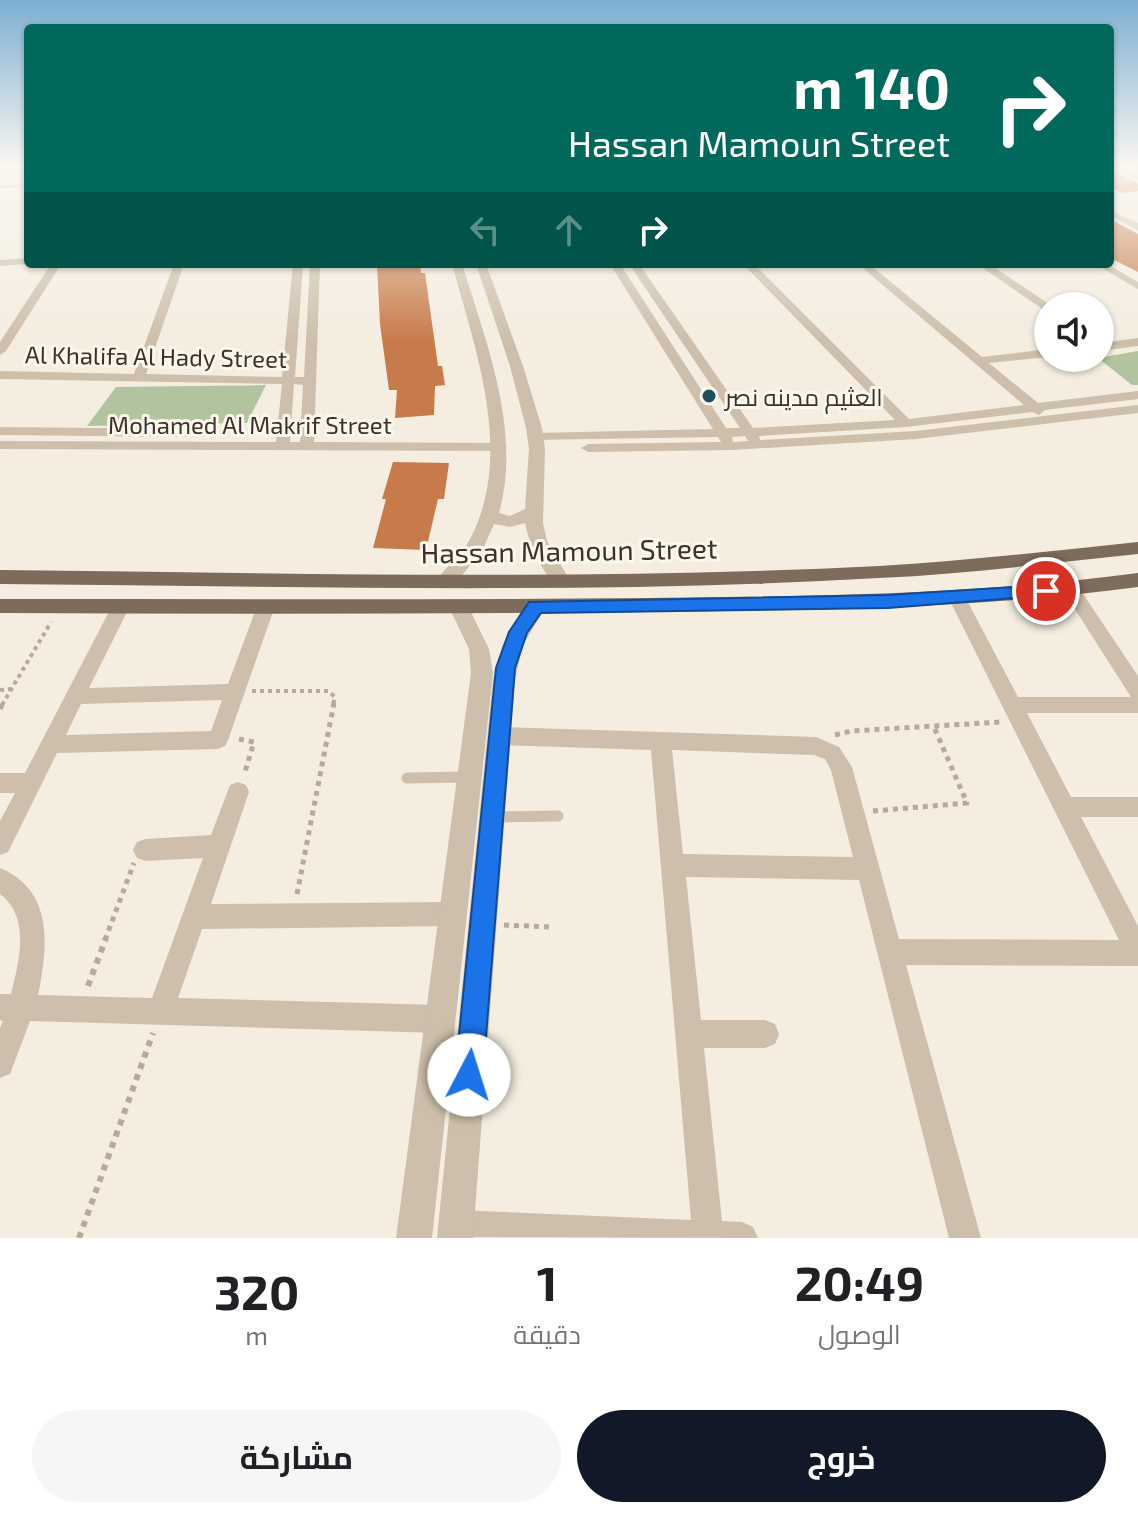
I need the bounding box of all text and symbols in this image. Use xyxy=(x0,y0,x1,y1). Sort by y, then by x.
text: 140 m xyxy=(793,53,950,120)
icon: right xyxy=(978,56,1082,160)
text: Hassan Mamoun Street xyxy=(568,121,950,164)
icon: left xyxy=(463,208,507,252)
icon: ahead xyxy=(547,208,591,252)
icon: right xyxy=(631,208,675,252)
map controls xyxy=(1034,292,1114,372)
button: sound xyxy=(1034,292,1114,372)
street label: Al Khalifa Al Hady Street xyxy=(25,339,287,373)
place label: العثيم مدينه نصر xyxy=(723,382,883,414)
marker: العثيم مدينه نصر xyxy=(700,387,718,405)
street label: Mohamed Al Makrif Street xyxy=(108,410,392,439)
street label: Hassan Mamoun Street xyxy=(420,530,718,570)
pin xyxy=(1012,557,1080,625)
icon: arrive xyxy=(1024,569,1068,613)
position arrow xyxy=(427,1033,511,1117)
text: 1 xyxy=(537,1253,557,1311)
text: 20:49 xyxy=(795,1253,924,1311)
text: 320 xyxy=(214,1262,299,1320)
text: دقيقة xyxy=(513,1318,581,1349)
text: الوصول xyxy=(818,1318,901,1349)
text: m xyxy=(245,1319,268,1350)
button: مشاركة xyxy=(32,1410,561,1502)
button: خروج xyxy=(577,1410,1106,1502)

